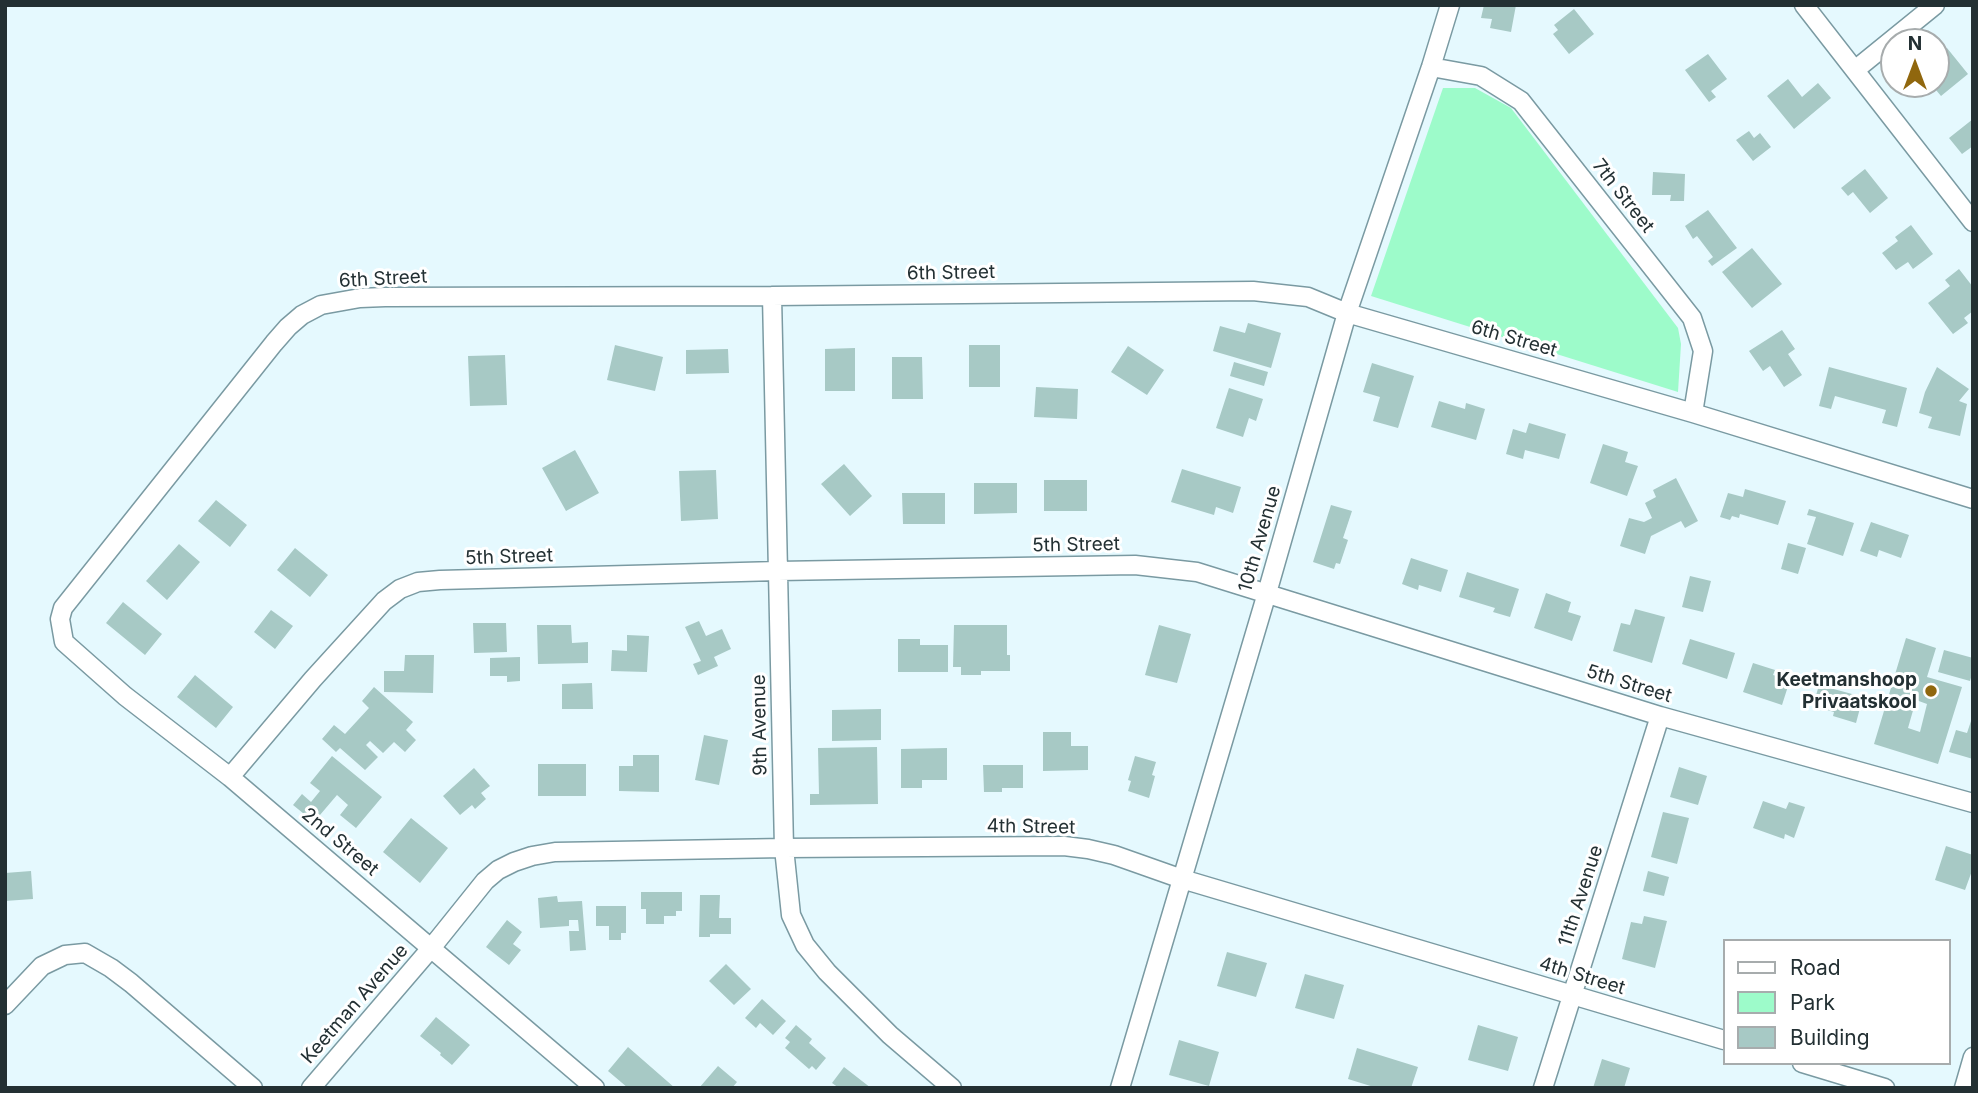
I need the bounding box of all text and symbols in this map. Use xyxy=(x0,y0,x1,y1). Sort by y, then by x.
north arrow xyxy=(1880,28,1950,98)
text: N xyxy=(1908,32,1922,55)
street label: 7th Street xyxy=(1587,155,1659,237)
street label: 6th Street xyxy=(907,261,995,285)
street label: 6th Street xyxy=(338,265,428,293)
street label: 6th Street xyxy=(1468,316,1560,362)
street label: 10th Avenue xyxy=(1234,483,1286,595)
street label: 5th Street xyxy=(1032,533,1120,557)
street label: 5th Street xyxy=(465,544,553,570)
street label: 5th Street xyxy=(1584,660,1674,708)
place label: Keetmanshoop Privaatskool xyxy=(1777,669,1917,713)
street label: 9th Avenue xyxy=(748,674,772,776)
marker: Keetmanshoop Privaatskool xyxy=(1923,683,1939,699)
street label: 2nd Street xyxy=(297,803,383,881)
street label: 4th Street xyxy=(986,815,1076,839)
street label: 11th Avenue xyxy=(1554,842,1608,950)
legend xyxy=(1722,939,1950,1065)
street label: Keetman Avenue xyxy=(297,940,413,1068)
street label: 4th Street xyxy=(1536,952,1628,1000)
text: Road xyxy=(1790,955,1841,980)
text: Park xyxy=(1790,990,1835,1015)
text: Building xyxy=(1790,1025,1870,1050)

